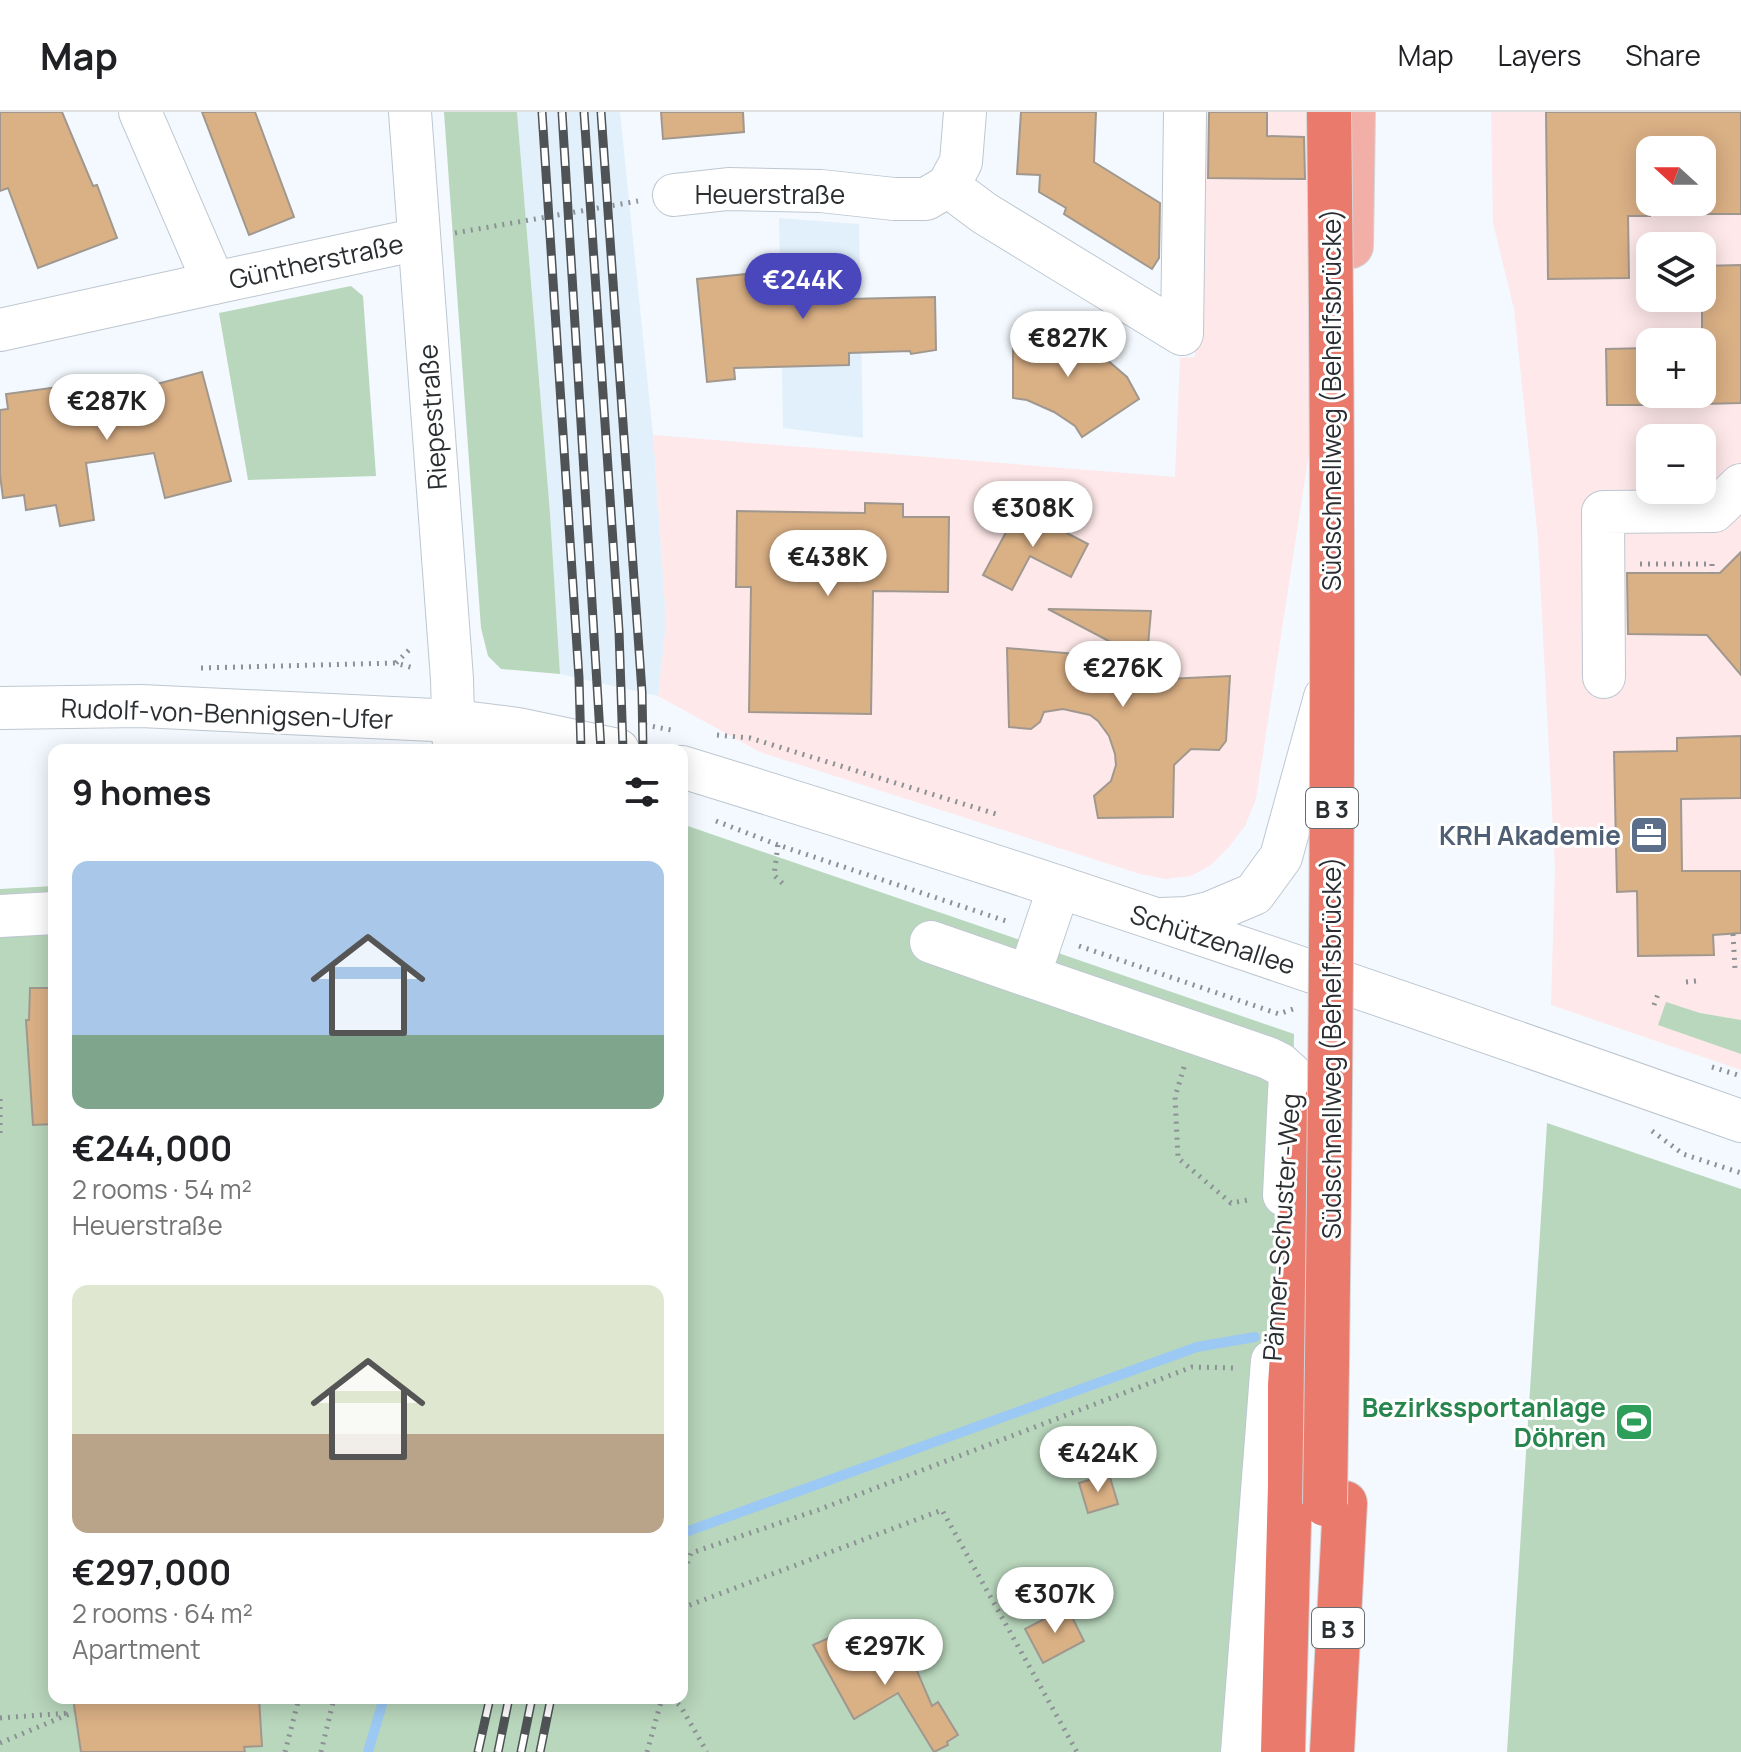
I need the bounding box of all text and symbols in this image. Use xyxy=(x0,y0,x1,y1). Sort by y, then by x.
text: Map xyxy=(40,29,118,81)
text: Map xyxy=(1398,36,1454,74)
text: Layers xyxy=(1498,36,1581,74)
text: Share xyxy=(1625,36,1701,74)
north arrow xyxy=(1636,136,1716,216)
map controls xyxy=(1636,136,1716,504)
street label: Heuerstraße xyxy=(695,176,845,212)
street label: Südschnellweg (Behelfsbrücke) xyxy=(1313,209,1349,591)
street label: Güntherstraße xyxy=(226,225,406,297)
button: layers xyxy=(1636,232,1716,312)
pin: €244K xyxy=(747,253,859,321)
text: €244K xyxy=(763,261,843,297)
pin: €827K xyxy=(1012,311,1124,379)
text: €827K xyxy=(1028,319,1108,355)
button: + xyxy=(1636,328,1716,408)
street label: Riepestraße xyxy=(409,343,455,491)
pin: €287K xyxy=(51,374,163,442)
text: €287K xyxy=(67,382,147,418)
button: − xyxy=(1636,424,1716,504)
pin: €308K xyxy=(977,481,1089,549)
text: €308K xyxy=(992,489,1074,525)
pin: €438K xyxy=(772,530,884,598)
text: €438K xyxy=(788,538,868,574)
pin: €276K xyxy=(1067,641,1179,709)
text: €276K xyxy=(1083,649,1163,685)
street label: Rudolf-von-Bennigsen-Ufer xyxy=(60,689,394,737)
text: 9 homes xyxy=(72,769,211,815)
icon: filters xyxy=(620,770,664,814)
road number: B 3 xyxy=(1306,788,1358,828)
office icon: KRH Akademie xyxy=(1628,814,1670,856)
place label: KRH Akademie xyxy=(1439,817,1621,853)
street label: Südschnellweg (Behelfsbrücke) xyxy=(1313,857,1349,1239)
street label: Schützenallee xyxy=(1126,895,1300,983)
icon: home xyxy=(296,913,440,1057)
street label: Pänner-Schuster-Weg xyxy=(1254,1092,1308,1362)
text: €244,000 xyxy=(72,1125,232,1171)
text: 2 rooms · 54 m² xyxy=(72,1171,252,1207)
text: Heuerstraße xyxy=(72,1207,223,1243)
icon: home xyxy=(296,1337,440,1481)
place label: Bezirkssportanlage Döhren xyxy=(1362,1389,1606,1455)
sports icon: Bezirkssportanlage Döhren xyxy=(1613,1401,1655,1443)
pin: €424K xyxy=(1042,1426,1154,1494)
text: €424K xyxy=(1058,1434,1138,1470)
text: €297,000 xyxy=(72,1549,231,1595)
pin: €307K xyxy=(999,1567,1111,1635)
text: €307K xyxy=(1015,1575,1095,1611)
text: 2 rooms · 64 m² xyxy=(72,1595,253,1631)
road number: B 3 xyxy=(1312,1608,1364,1648)
pin: €297K xyxy=(829,1619,941,1687)
text: €297K xyxy=(845,1627,925,1663)
text: Apartment xyxy=(72,1631,201,1667)

